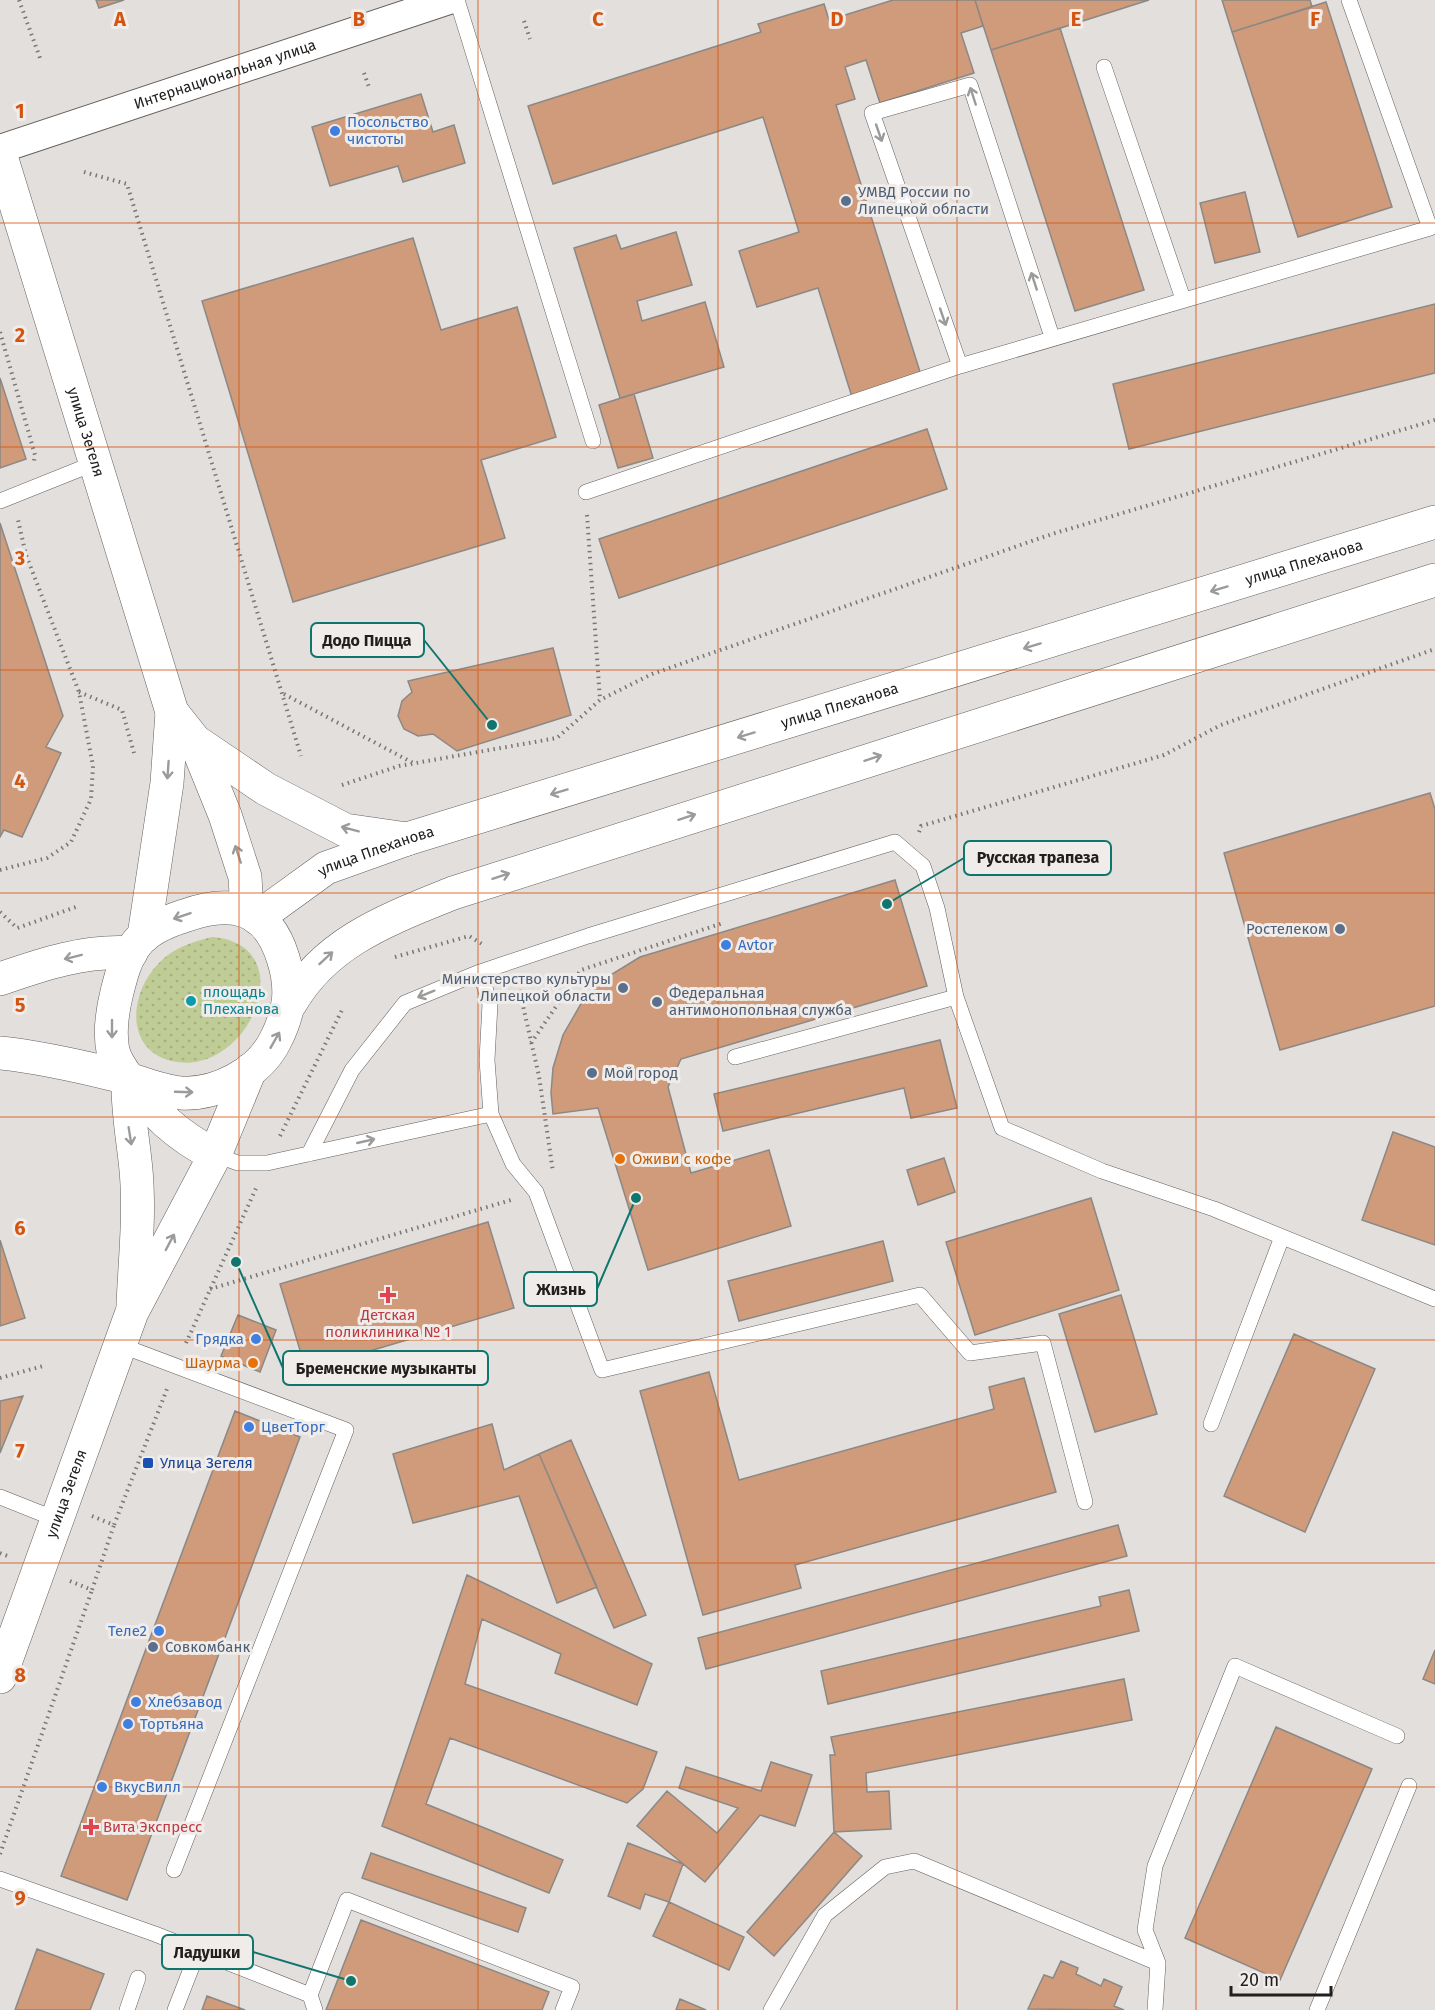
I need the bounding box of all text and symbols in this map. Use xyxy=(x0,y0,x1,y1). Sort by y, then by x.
text: A xyxy=(113,7,127,31)
text: B xyxy=(353,7,365,31)
text: C xyxy=(592,7,604,31)
text: D xyxy=(830,7,844,31)
text: E xyxy=(1071,7,1081,31)
text: F xyxy=(1310,7,1320,31)
street label: Интернациональная улица xyxy=(132,36,318,113)
one-way arrow xyxy=(967,87,978,106)
text: 1 xyxy=(15,99,25,123)
place label: Посольство чистоты xyxy=(347,113,429,148)
one-way arrow xyxy=(875,123,886,142)
marker: Посольство чистоты xyxy=(328,124,342,138)
place label: УМВД России по Липецкой области xyxy=(858,183,989,218)
marker: УМВД России по Липецкой области xyxy=(839,194,853,208)
one-way arrow xyxy=(1028,272,1039,291)
one-way arrow xyxy=(938,307,949,326)
text: 2 xyxy=(15,323,25,347)
street label: улица Зегеля xyxy=(64,385,108,479)
street label: улица Плеханова xyxy=(1243,536,1365,589)
text: 3 xyxy=(14,546,25,570)
one-way arrow xyxy=(1210,584,1229,595)
callout: Додо Пицца xyxy=(311,623,424,657)
text: Додо Пицца xyxy=(321,631,412,650)
one-way arrow xyxy=(1023,641,1042,652)
street label: улица Плеханова xyxy=(779,679,901,732)
one-way arrow xyxy=(737,730,756,741)
one-way arrow xyxy=(863,752,882,763)
one-way arrow xyxy=(162,760,173,780)
text: 4 xyxy=(14,769,26,793)
one-way arrow xyxy=(550,787,569,798)
one-way arrow xyxy=(677,810,696,821)
street label: улица Плеханова xyxy=(314,822,436,880)
one-way arrow xyxy=(341,823,360,835)
callout: Русская трапеза xyxy=(964,841,1111,875)
one-way arrow xyxy=(231,845,242,864)
text: Русская трапеза xyxy=(977,848,1100,867)
one-way arrow xyxy=(491,869,510,880)
one-way arrow xyxy=(173,912,192,923)
place label: Ростелеком xyxy=(1246,920,1328,938)
marker: Ростелеком xyxy=(1333,922,1347,936)
place label: Avtor xyxy=(738,936,774,954)
marker: Avtor xyxy=(719,938,733,952)
one-way arrow xyxy=(64,951,83,963)
one-way arrow xyxy=(318,952,333,966)
place label: Министерство культуры Липецкой области xyxy=(442,970,611,1005)
marker: Министерство культуры Липецкой области xyxy=(616,981,630,995)
place label: площадь Плеханова xyxy=(203,983,279,1018)
place label: Федеральная антимонопольная служба xyxy=(669,984,852,1019)
one-way arrow xyxy=(418,989,436,1000)
text: 5 xyxy=(15,993,26,1017)
marker: площадь Плеханова xyxy=(184,994,198,1008)
marker: Федеральная антимонопольная служба xyxy=(650,995,664,1009)
one-way arrow xyxy=(106,1019,118,1039)
one-way arrow xyxy=(269,1032,281,1049)
place label: Мой город xyxy=(604,1064,678,1082)
marker: Мой город xyxy=(585,1066,599,1080)
one-way arrow xyxy=(174,1086,193,1097)
one-way arrow xyxy=(125,1126,136,1145)
one-way arrow xyxy=(356,1135,375,1147)
place label: Оживи с кофе xyxy=(632,1150,731,1168)
marker: Оживи с кофе xyxy=(613,1152,627,1166)
text: 6 xyxy=(14,1216,26,1240)
one-way arrow xyxy=(164,1234,176,1251)
callout: Жизнь xyxy=(524,1272,597,1306)
text: Жизнь xyxy=(535,1280,586,1299)
marker: Детская поликлиника № 1 xyxy=(379,1286,397,1304)
place label: Детская поликлиника № 1 xyxy=(325,1306,451,1341)
place label: Грядка xyxy=(195,1330,244,1348)
marker: Грядка xyxy=(249,1332,263,1346)
callout: Бременские музыканты xyxy=(283,1351,488,1385)
place label: Шаурма xyxy=(185,1354,241,1372)
marker: Шаурма xyxy=(246,1356,260,1370)
text: Бременские музыканты xyxy=(296,1359,476,1378)
place label: ЦветТорг xyxy=(261,1418,326,1436)
marker: ЦветТорг xyxy=(242,1420,256,1434)
text: 7 xyxy=(15,1439,25,1463)
street label: улица Зегеля xyxy=(42,1447,91,1540)
place label: Улица Зегеля xyxy=(160,1454,253,1472)
marker: Улица Зегеля xyxy=(141,1456,155,1470)
place label: Теле2 xyxy=(108,1622,147,1640)
marker: Теле2 xyxy=(152,1624,166,1638)
place label: Совкомбанк xyxy=(165,1638,250,1656)
marker: Совкомбанк xyxy=(146,1640,160,1654)
text: 8 xyxy=(14,1663,26,1687)
place label: Хлебзавод xyxy=(148,1693,222,1711)
marker: Хлебзавод xyxy=(129,1695,143,1709)
place label: Тортьяна xyxy=(140,1715,204,1733)
marker: Тортьяна xyxy=(121,1717,135,1731)
place label: ВкусВилл xyxy=(114,1778,181,1796)
marker: ВкусВилл xyxy=(95,1780,109,1794)
place label: Вита Экспресс xyxy=(103,1818,202,1836)
marker: Вита Экспресс xyxy=(84,1820,98,1834)
text: 9 xyxy=(14,1886,26,1910)
callout: Ладушки xyxy=(162,1935,253,1969)
text: Ладушки xyxy=(173,1943,241,1962)
scale bar xyxy=(1231,1959,1332,1997)
text: 20 m xyxy=(1240,1969,1279,1991)

